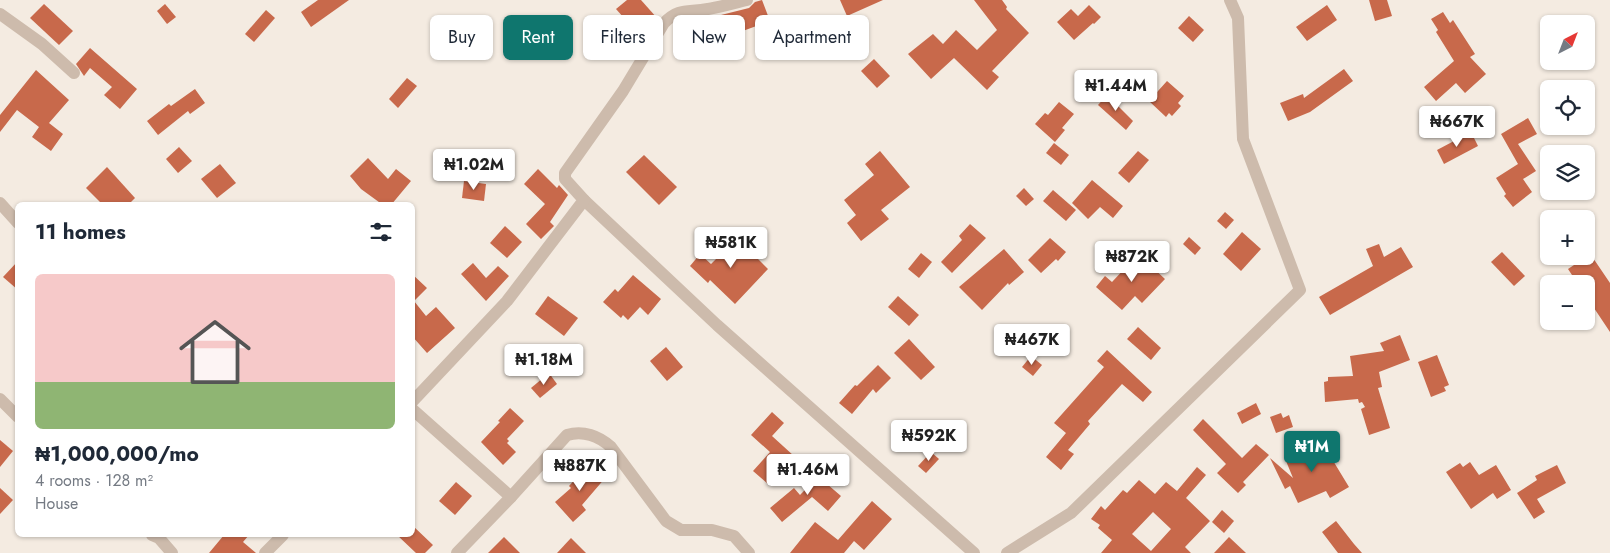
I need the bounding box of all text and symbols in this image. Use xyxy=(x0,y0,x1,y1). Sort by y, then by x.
chip: Buy xyxy=(430,15,493,60)
chip: Rent xyxy=(503,15,573,60)
chip: Filters xyxy=(583,15,663,60)
chip: New xyxy=(673,15,745,60)
chip: Apartment xyxy=(755,15,869,60)
north arrow xyxy=(1540,15,1595,70)
map controls xyxy=(1540,15,1595,330)
pin: ₦1.44M xyxy=(1075,70,1157,112)
text: ₦1.44M xyxy=(1085,74,1147,97)
button: locate xyxy=(1540,80,1595,135)
pin: ₦667K xyxy=(1422,106,1492,148)
text: ₦667K xyxy=(1430,110,1484,133)
button: layers xyxy=(1540,145,1595,200)
pin: ₦1.02M xyxy=(433,148,515,191)
text: ₦1.02M xyxy=(444,153,504,176)
button: + xyxy=(1540,210,1595,265)
text: 11 homes xyxy=(35,217,126,247)
icon: filters xyxy=(367,218,395,246)
pin: ₦581K xyxy=(696,226,766,269)
text: ₦581K xyxy=(705,231,757,254)
pin: ₦872K xyxy=(1097,240,1167,283)
text: ₦872K xyxy=(1106,245,1158,268)
button: − xyxy=(1540,275,1595,330)
icon: home xyxy=(170,307,260,397)
pin: ₦467K xyxy=(997,324,1067,366)
text: ₦467K xyxy=(1005,328,1059,351)
pin: ₦1.18M xyxy=(503,344,585,386)
text: ₦1.18M xyxy=(515,348,573,371)
pin: ₦592K xyxy=(894,420,964,462)
text: ₦592K xyxy=(902,424,956,447)
pin: ₦1M xyxy=(1288,430,1336,473)
text: ₦1M xyxy=(1295,435,1329,458)
text: ₦1,000,000/mo xyxy=(35,439,199,469)
pin: ₦887K xyxy=(545,450,615,492)
text: ₦887K xyxy=(554,454,606,477)
pin: ₦1.46M xyxy=(767,454,849,496)
text: ₦1.46M xyxy=(778,458,838,481)
text: 4 rooms · 128 m² xyxy=(35,469,153,492)
text: House xyxy=(35,492,78,515)

